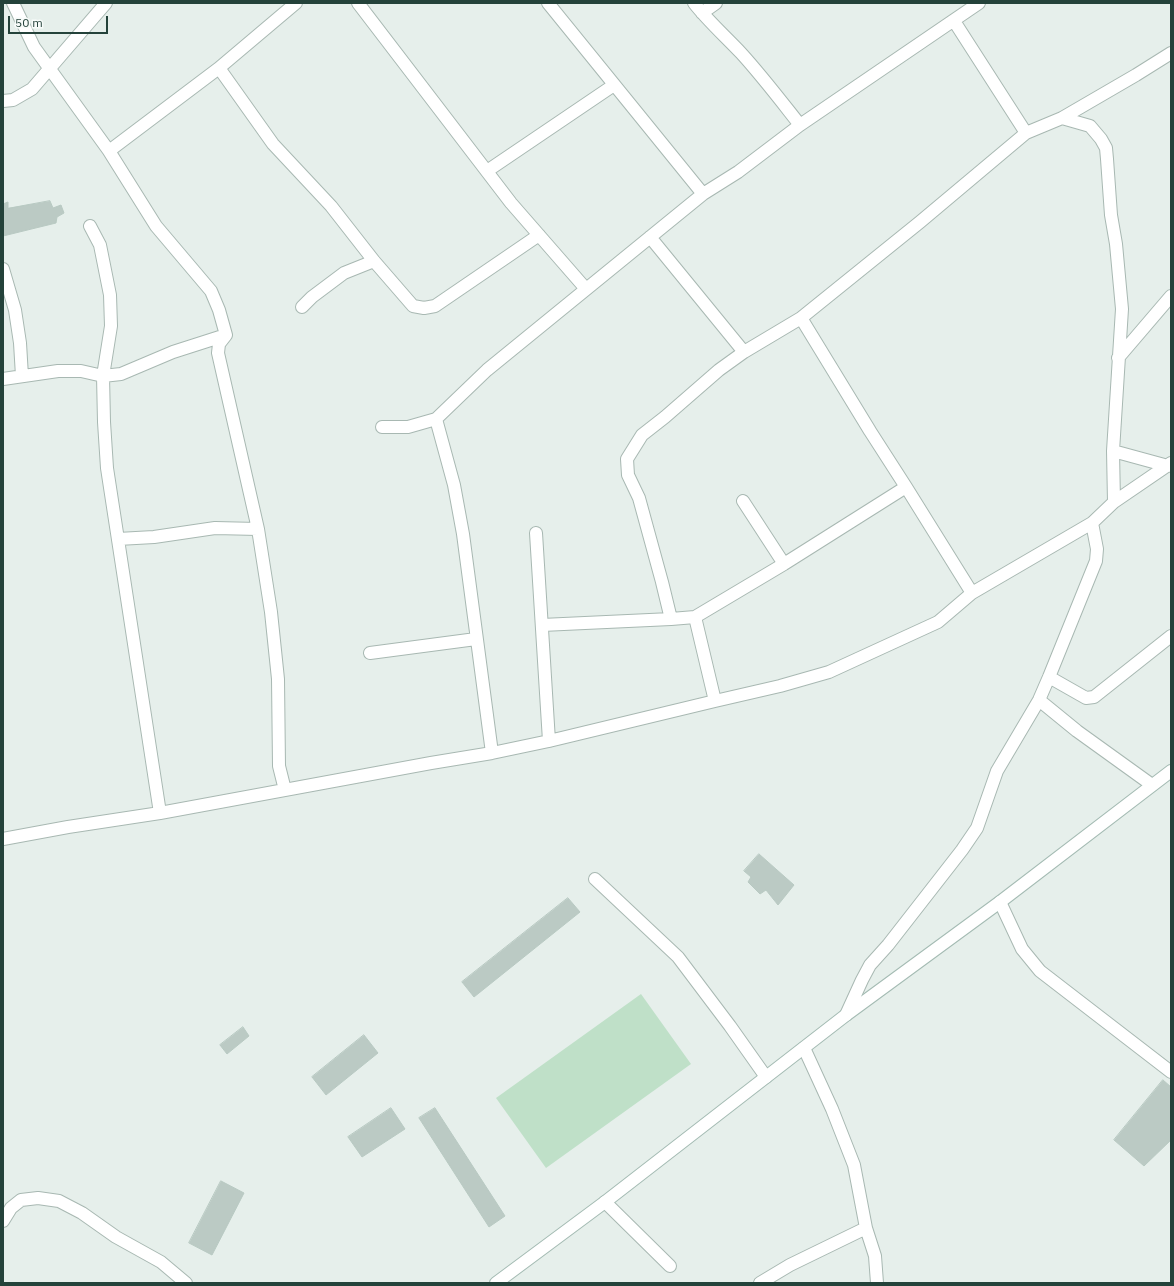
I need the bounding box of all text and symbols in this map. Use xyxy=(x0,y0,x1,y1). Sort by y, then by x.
scale bar xyxy=(10,8,110,34)
text: 50 m xyxy=(15,15,43,30)

